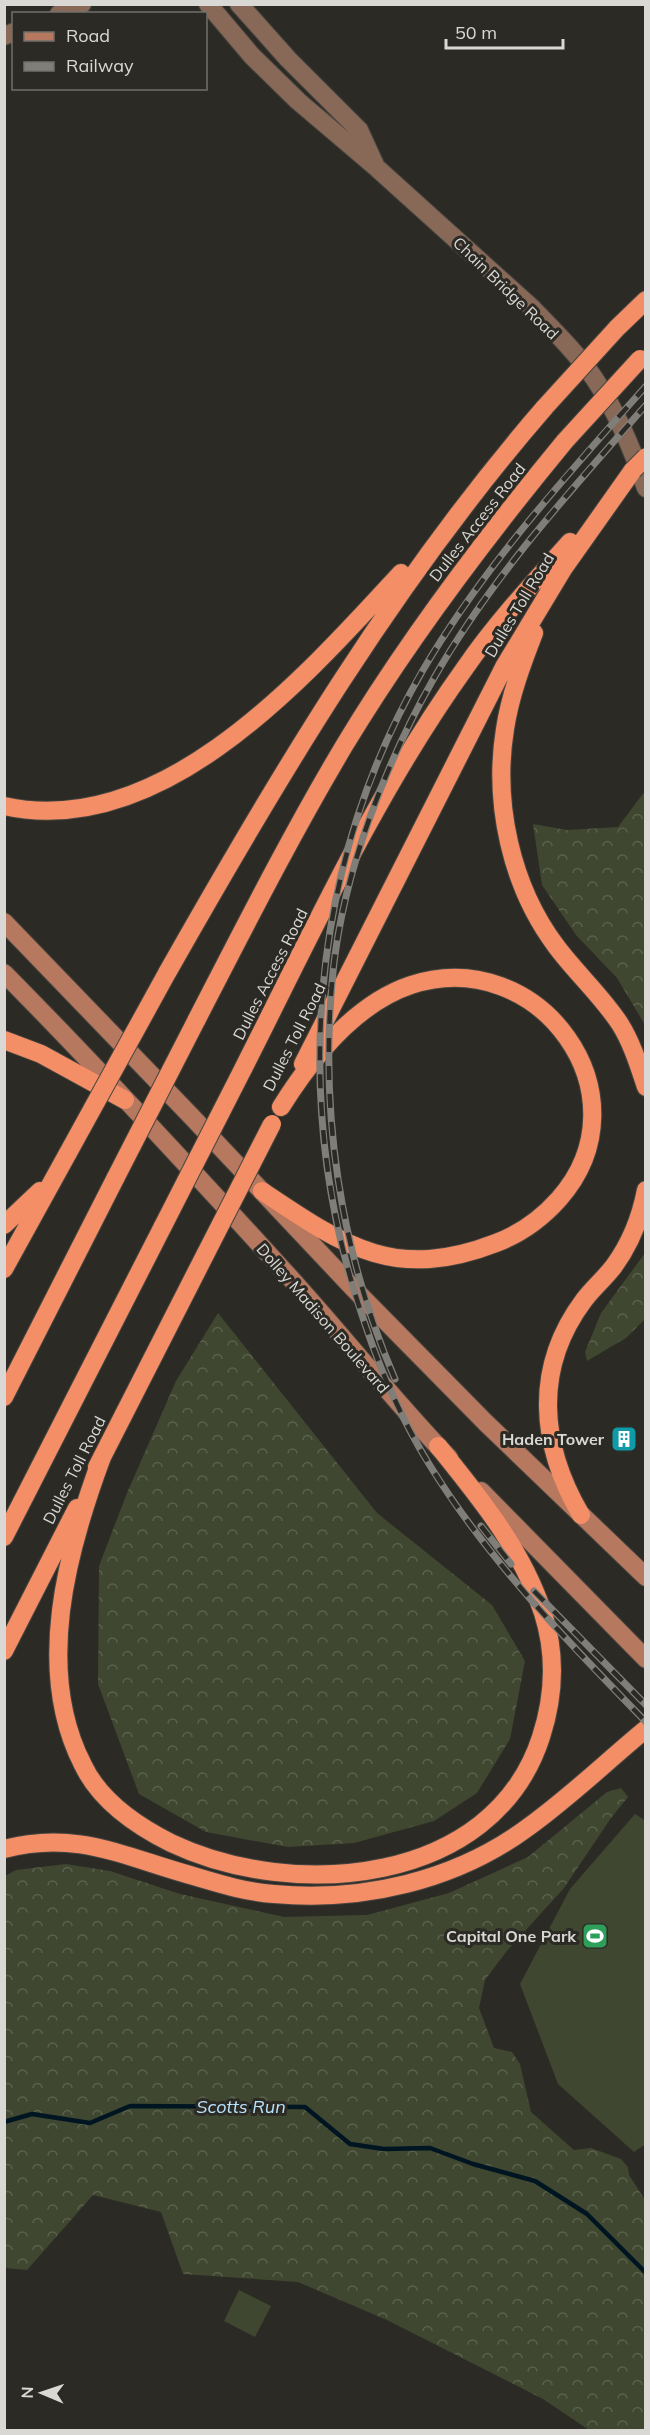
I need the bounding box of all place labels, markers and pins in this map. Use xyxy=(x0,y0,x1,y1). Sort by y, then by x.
building icon: Haden Tower xyxy=(609,1424,639,1454)
place label: Haden Tower xyxy=(502,1429,605,1449)
sports icon: Capital One Park xyxy=(580,1921,610,1951)
place label: Capital One Park xyxy=(446,1926,577,1946)

